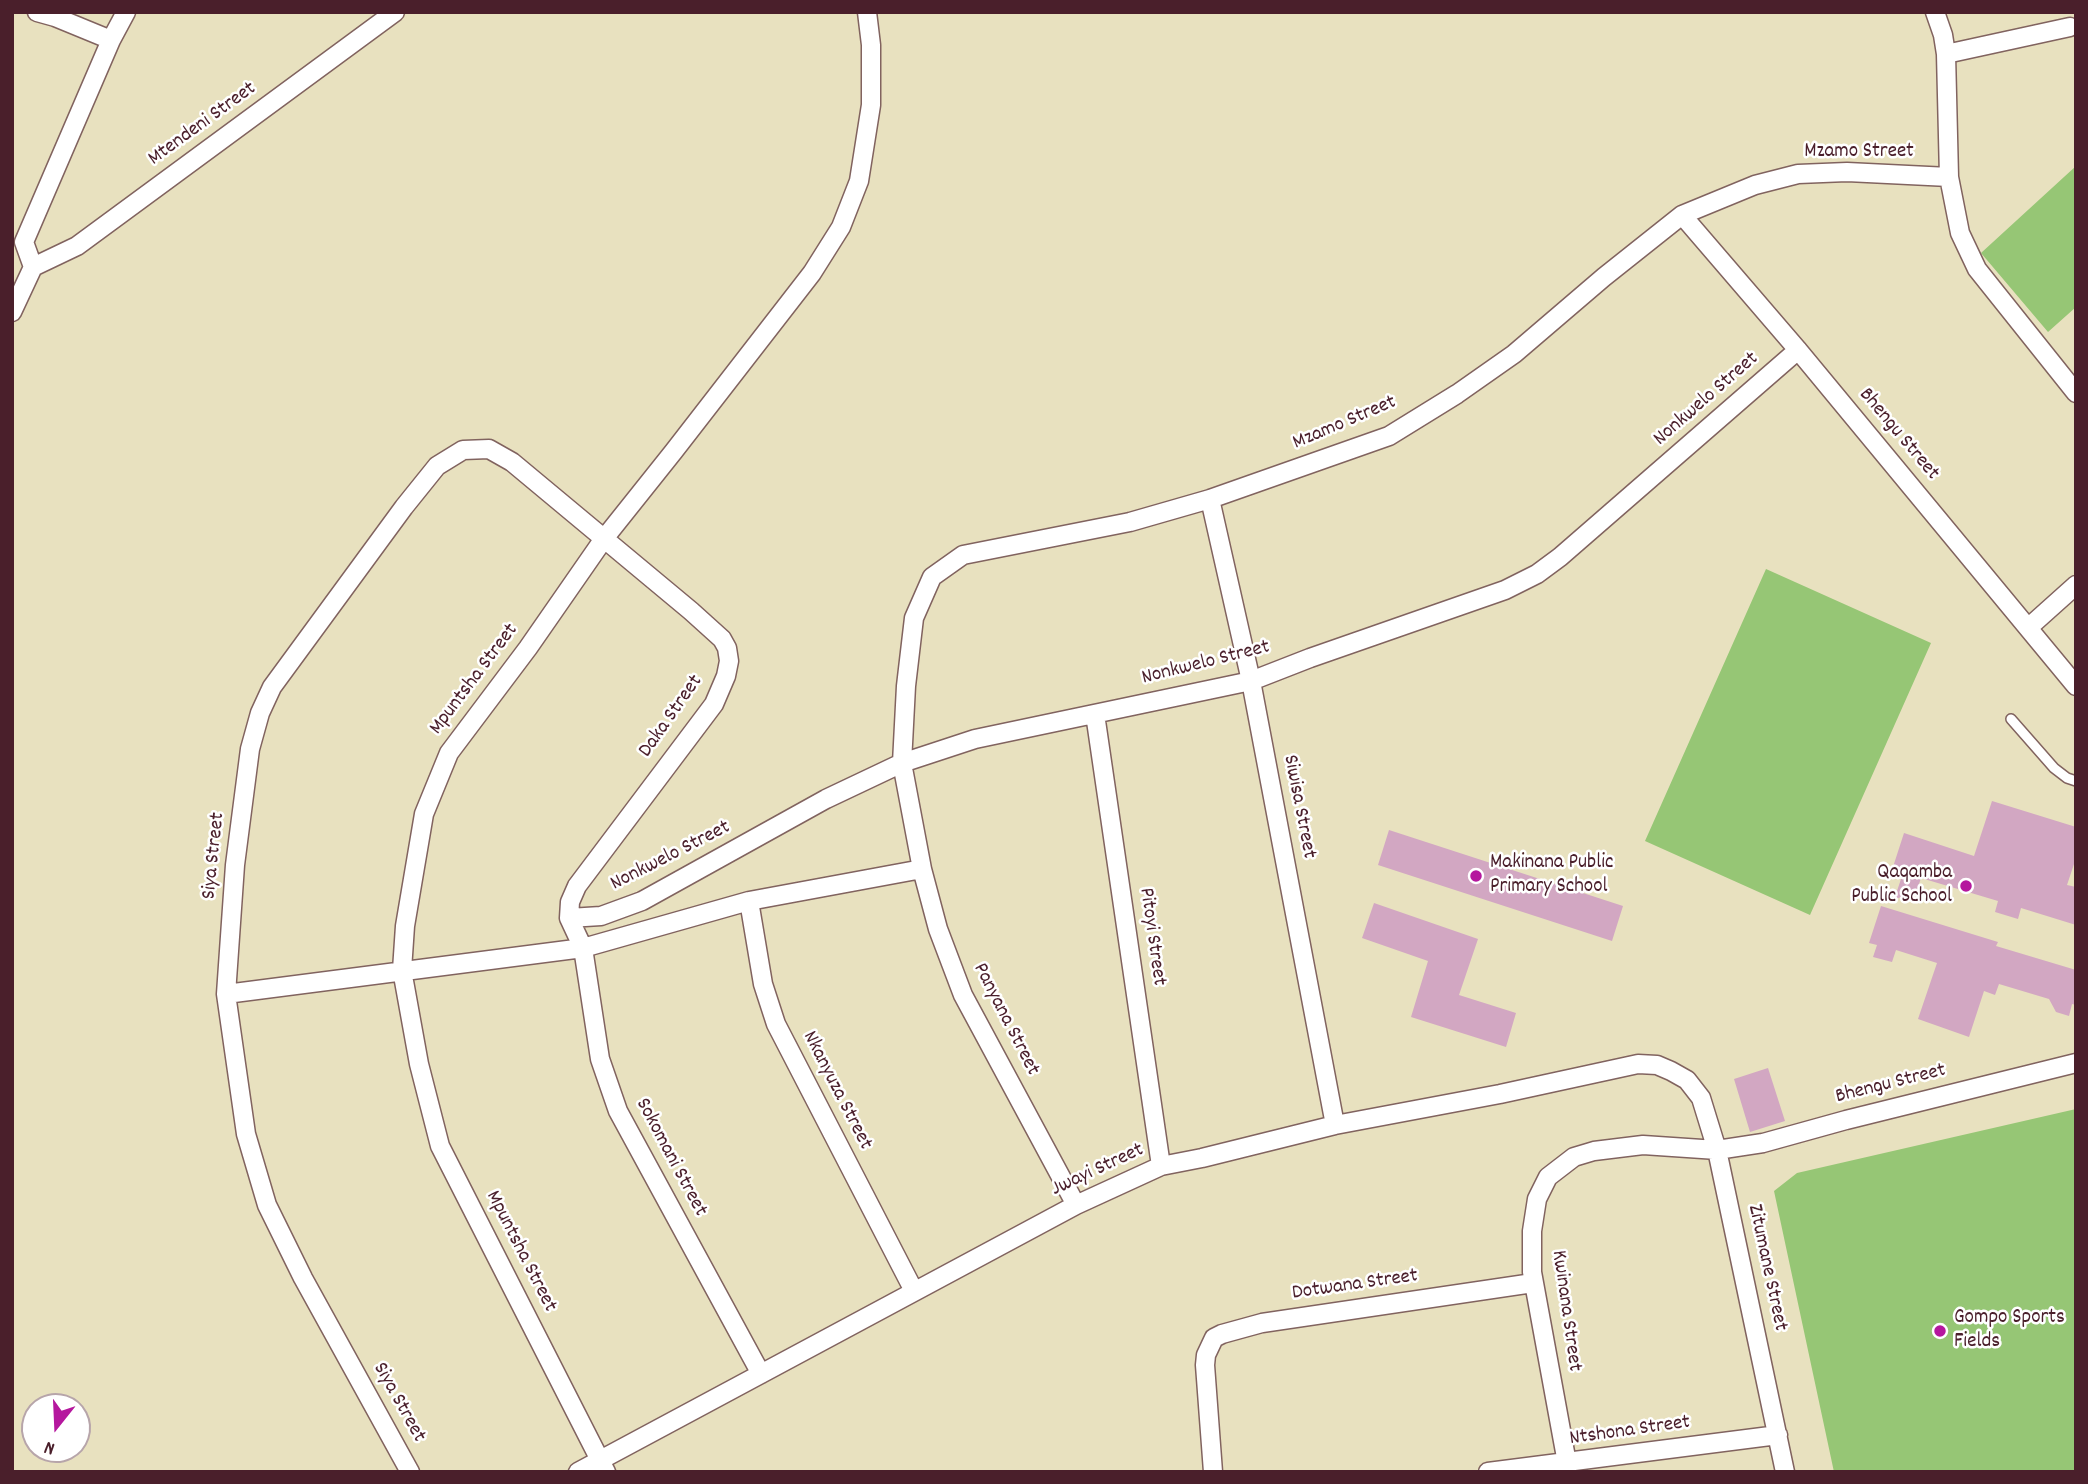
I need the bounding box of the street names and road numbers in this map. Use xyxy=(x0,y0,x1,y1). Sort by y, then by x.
street label: Mtendeni Street xyxy=(144,77,262,173)
street label: Mzamo Street xyxy=(1804,140,1914,166)
street label: Nonkwelo Street xyxy=(1649,348,1765,452)
street label: Bhengu Street xyxy=(1852,384,1944,486)
street label: Mzamo Street xyxy=(1290,391,1400,457)
street label: Mpuntsha Street xyxy=(425,619,525,741)
street label: Nonkwelo Street xyxy=(1139,636,1273,692)
street label: Daka Street xyxy=(634,671,710,763)
street label: Siwisa Street xyxy=(1276,753,1320,861)
street label: Siya Street xyxy=(198,811,232,901)
street label: Nonkwelo Street xyxy=(607,816,735,898)
street label: Pitoyi Street xyxy=(1132,886,1170,988)
street label: Panyana Street xyxy=(966,960,1044,1080)
street label: Nkanyuza Street xyxy=(795,1027,877,1155)
street label: Bhengu Street xyxy=(1833,1059,1949,1111)
street label: Sokomani Street xyxy=(628,1095,712,1221)
street label: Jwayi Street xyxy=(1048,1139,1148,1203)
street label: Mpuntsha Street xyxy=(479,1187,561,1317)
street label: Zitumane Street xyxy=(1740,1202,1792,1334)
street label: Kwinana Street xyxy=(1544,1249,1586,1373)
street label: Dotwana Street xyxy=(1291,1265,1419,1307)
street label: Siya Street xyxy=(366,1359,430,1447)
street label: Ntshona Street xyxy=(1568,1411,1692,1453)

